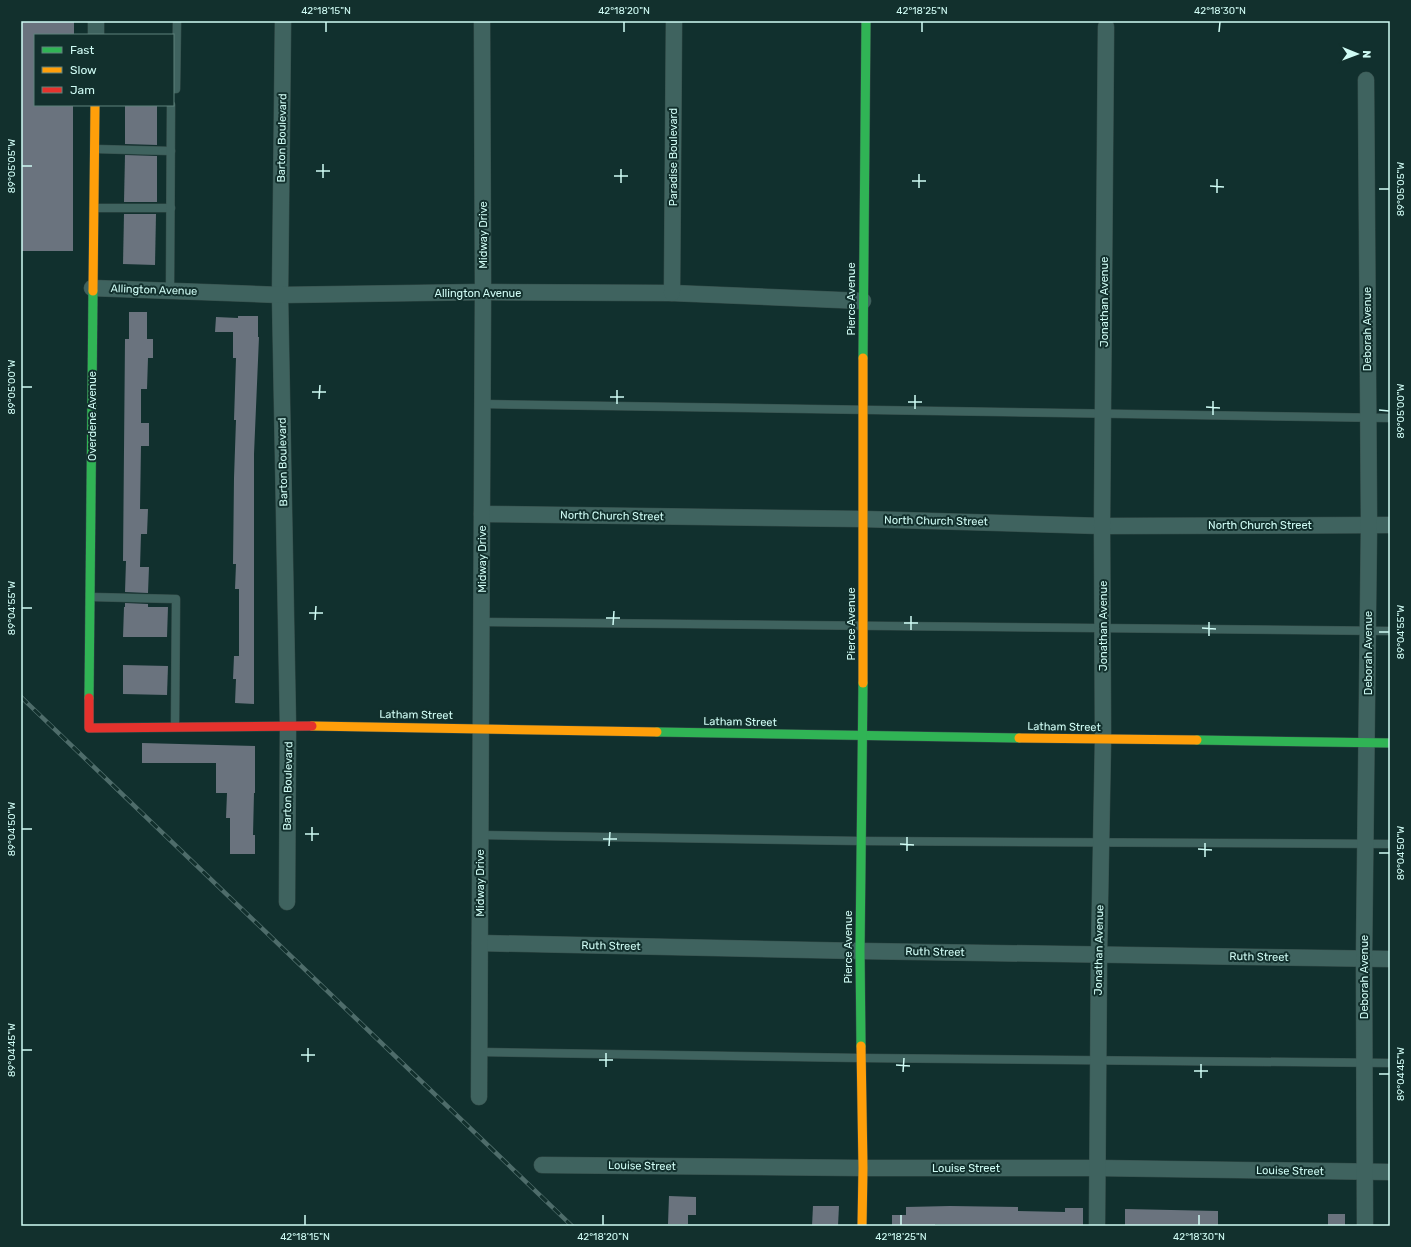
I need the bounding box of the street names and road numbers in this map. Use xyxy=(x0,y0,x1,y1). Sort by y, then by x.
street label: Barton Boulevard xyxy=(275,93,289,183)
street label: Paradise Boulevard xyxy=(667,108,680,206)
street label: Midway Drive xyxy=(477,201,490,269)
street label: Jonathan Avenue xyxy=(1098,257,1111,347)
street label: Pierce Avenue xyxy=(845,262,858,336)
street label: Allington Avenue xyxy=(110,282,198,298)
street label: Allington Avenue xyxy=(435,287,521,300)
street label: Deborah Avenue xyxy=(1361,287,1374,371)
street label: Overdene Avenue xyxy=(86,371,99,461)
street label: Barton Boulevard xyxy=(276,417,290,507)
street label: North Church Street xyxy=(560,509,665,523)
street label: North Church Street xyxy=(884,514,989,528)
street label: North Church Street xyxy=(1208,519,1313,532)
street label: Midway Drive xyxy=(476,525,489,593)
street label: Jonathan Avenue xyxy=(1097,581,1110,671)
street label: Pierce Avenue xyxy=(845,587,858,661)
street label: Deborah Avenue xyxy=(1362,611,1375,695)
street label: Latham Street xyxy=(379,708,454,722)
street label: Latham Street xyxy=(703,715,778,729)
street label: Latham Street xyxy=(1027,720,1102,734)
street label: Barton Boulevard xyxy=(281,741,295,831)
street label: Midway Drive xyxy=(474,849,487,917)
street label: Jonathan Avenue xyxy=(1092,905,1106,995)
street label: Pierce Avenue xyxy=(842,910,855,984)
street label: Deborah Avenue xyxy=(1358,935,1371,1019)
street label: Ruth Street xyxy=(581,939,641,953)
street label: Ruth Street xyxy=(905,945,965,959)
street label: Ruth Street xyxy=(1229,950,1289,964)
street label: Louise Street xyxy=(608,1159,677,1173)
street label: Louise Street xyxy=(932,1162,1001,1175)
street label: Louise Street xyxy=(1256,1164,1325,1178)

